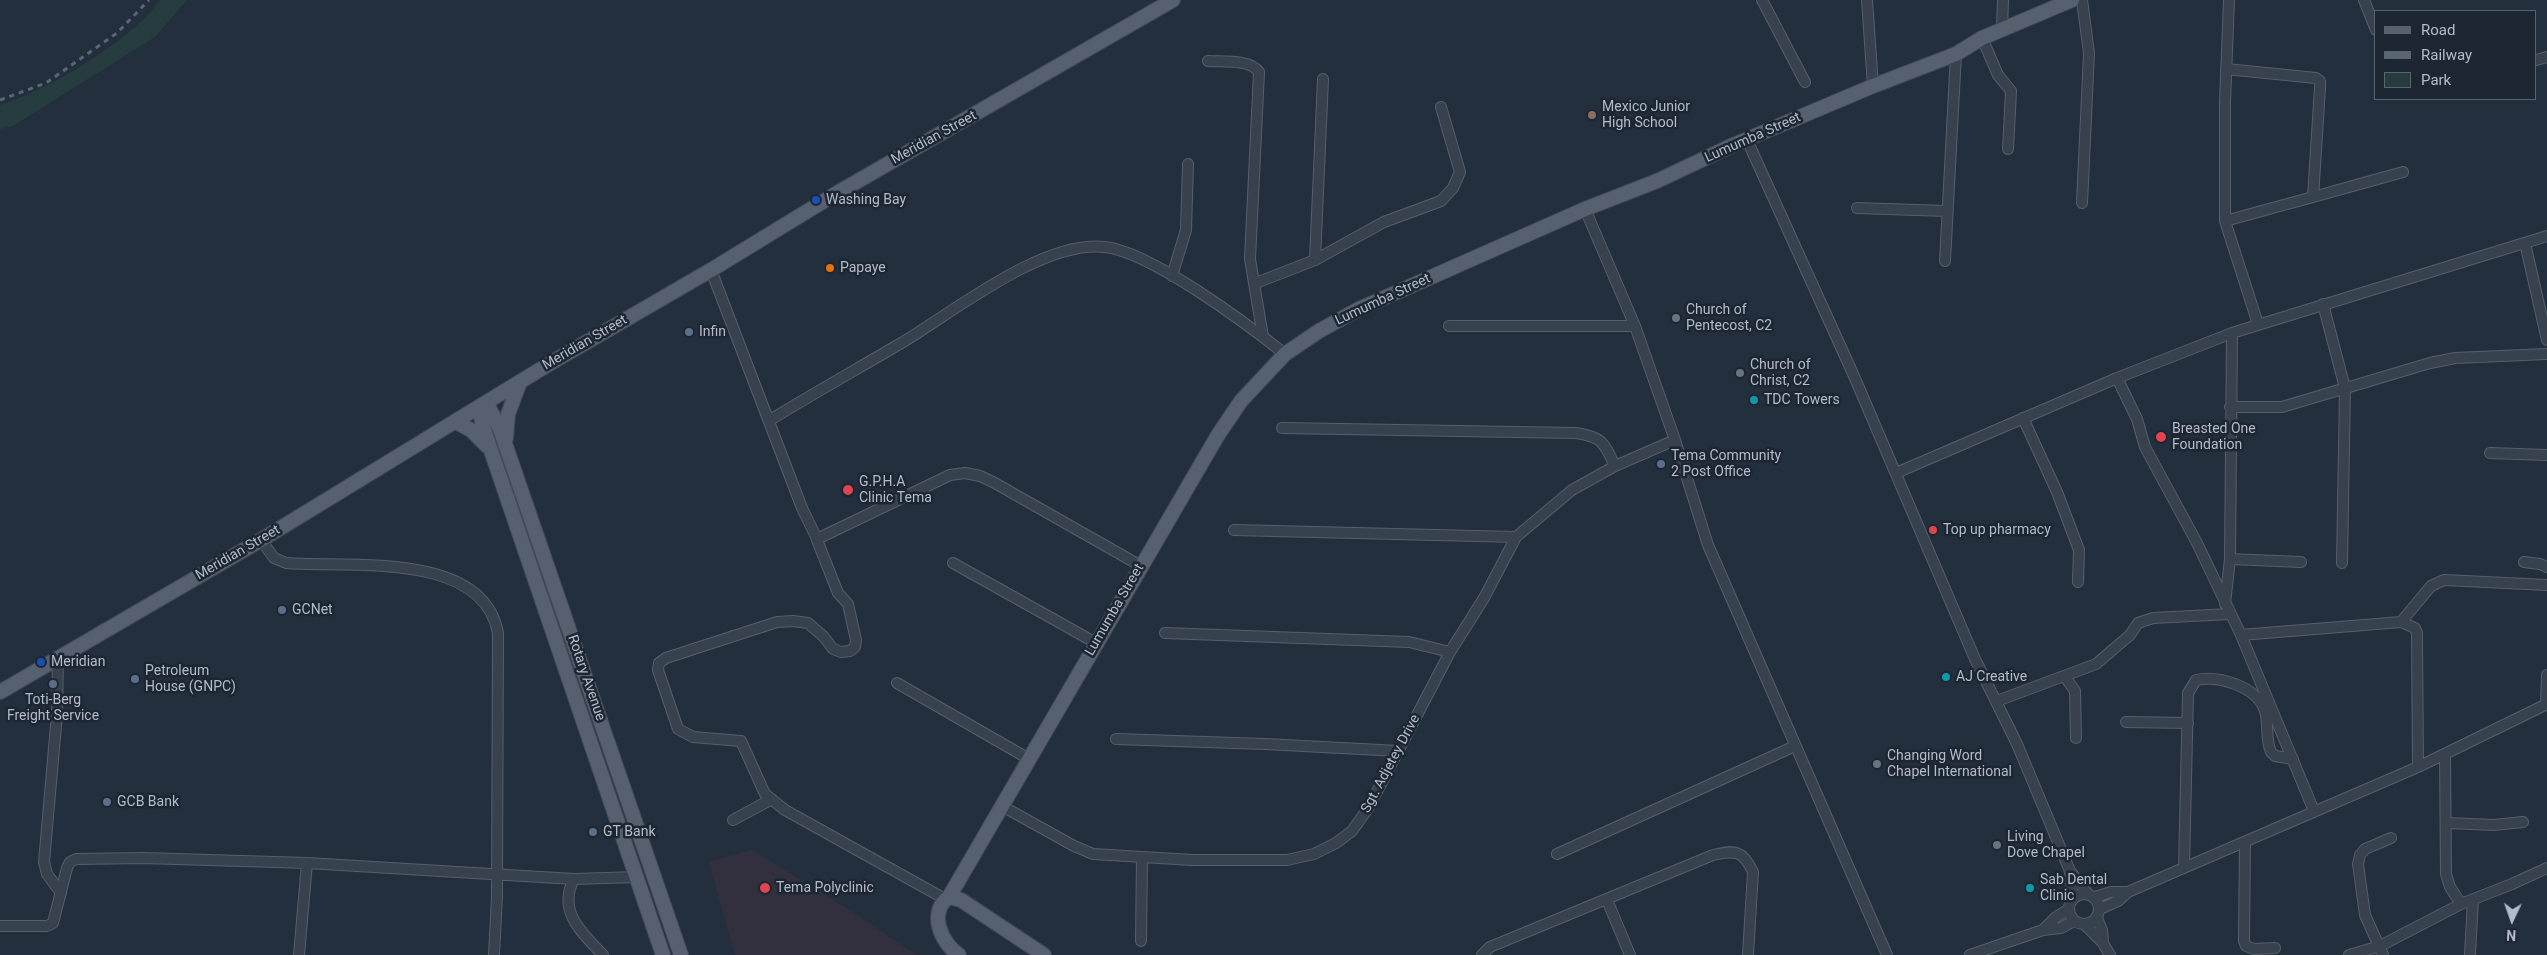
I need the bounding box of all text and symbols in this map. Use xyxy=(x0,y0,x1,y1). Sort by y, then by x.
legend xyxy=(2374,10,2537,100)
text: Road xyxy=(2421,21,2455,39)
text: Railway xyxy=(2421,46,2472,64)
text: Park xyxy=(2421,71,2451,89)
place label: Mexico Junior High School xyxy=(1602,99,1690,132)
street label: Meridian Street xyxy=(888,108,980,168)
marker: Mexico Junior High School xyxy=(1586,109,1598,121)
street label: Lumumba Street xyxy=(1702,109,1804,167)
place label: Washing Bay xyxy=(826,192,906,208)
marker: Washing Bay xyxy=(810,194,822,206)
place label: Papaye xyxy=(840,260,886,276)
marker: Papaye xyxy=(824,262,836,274)
street label: Lumumba Street xyxy=(1333,271,1433,329)
place label: Church of Pentecost, C2 xyxy=(1686,302,1772,334)
street label: Meridian Street xyxy=(540,312,630,374)
marker: Church of Pentecost, C2 xyxy=(1670,312,1682,324)
place label: Infin xyxy=(699,324,726,340)
marker: Infin xyxy=(683,326,695,338)
place label: Church of Christ, C2 xyxy=(1750,357,1811,390)
marker: Church of Christ, C2 xyxy=(1734,367,1746,379)
place label: TDC Towers xyxy=(1764,392,1840,408)
marker: TDC Towers xyxy=(1748,394,1760,406)
place label: Breasted One Foundation xyxy=(2172,421,2256,454)
marker: Breasted One Foundation xyxy=(2154,430,2168,444)
place label: Tema Community 2 Post Office xyxy=(1671,448,1781,481)
marker: Tema Community 2 Post Office xyxy=(1655,458,1667,470)
place label: G.P.H.A Clinic Tema xyxy=(859,474,932,507)
marker: G.P.H.A Clinic Tema xyxy=(841,483,855,497)
street label: Meridian Street xyxy=(193,522,283,584)
place label: Top up pharmacy xyxy=(1943,522,2051,538)
marker: Top up pharmacy xyxy=(1927,524,1939,536)
street label: Lumumba Street xyxy=(1082,561,1148,659)
place label: GCNet xyxy=(292,602,333,618)
marker: GCNet xyxy=(276,604,288,616)
street label: Rotary Avenue xyxy=(563,633,609,723)
place label: Meridian xyxy=(51,654,105,670)
marker: Meridian xyxy=(35,656,47,668)
place label: Petroleum House (GNPC) xyxy=(145,663,236,696)
place label: AJ Creative xyxy=(1956,669,2027,685)
marker: AJ Creative xyxy=(1940,671,1952,683)
marker: Petroleum House (GNPC) xyxy=(129,673,141,685)
marker: Toti-Berg Freight Service xyxy=(47,678,59,690)
place label: Toti-Berg Freight Service xyxy=(7,692,99,724)
street label: Sgt. Adjetey Drive xyxy=(1358,712,1424,816)
place label: Changing Word Chapel International xyxy=(1887,748,2012,780)
marker: Changing Word Chapel International xyxy=(1871,758,1883,770)
place label: GCB Bank xyxy=(117,794,179,810)
marker: GCB Bank xyxy=(101,796,113,808)
place label: GT Bank xyxy=(603,824,656,840)
marker: GT Bank xyxy=(587,826,599,838)
place label: Living Dove Chapel xyxy=(2007,829,2085,862)
marker: Living Dove Chapel xyxy=(1991,839,2003,851)
place label: Sab Dental Clinic xyxy=(2040,872,2107,904)
place label: Tema Polyclinic xyxy=(776,880,874,896)
marker: Tema Polyclinic xyxy=(758,881,772,895)
marker: Sab Dental Clinic xyxy=(2024,882,2036,894)
north arrow xyxy=(2487,895,2537,945)
text: N xyxy=(2506,927,2517,943)

